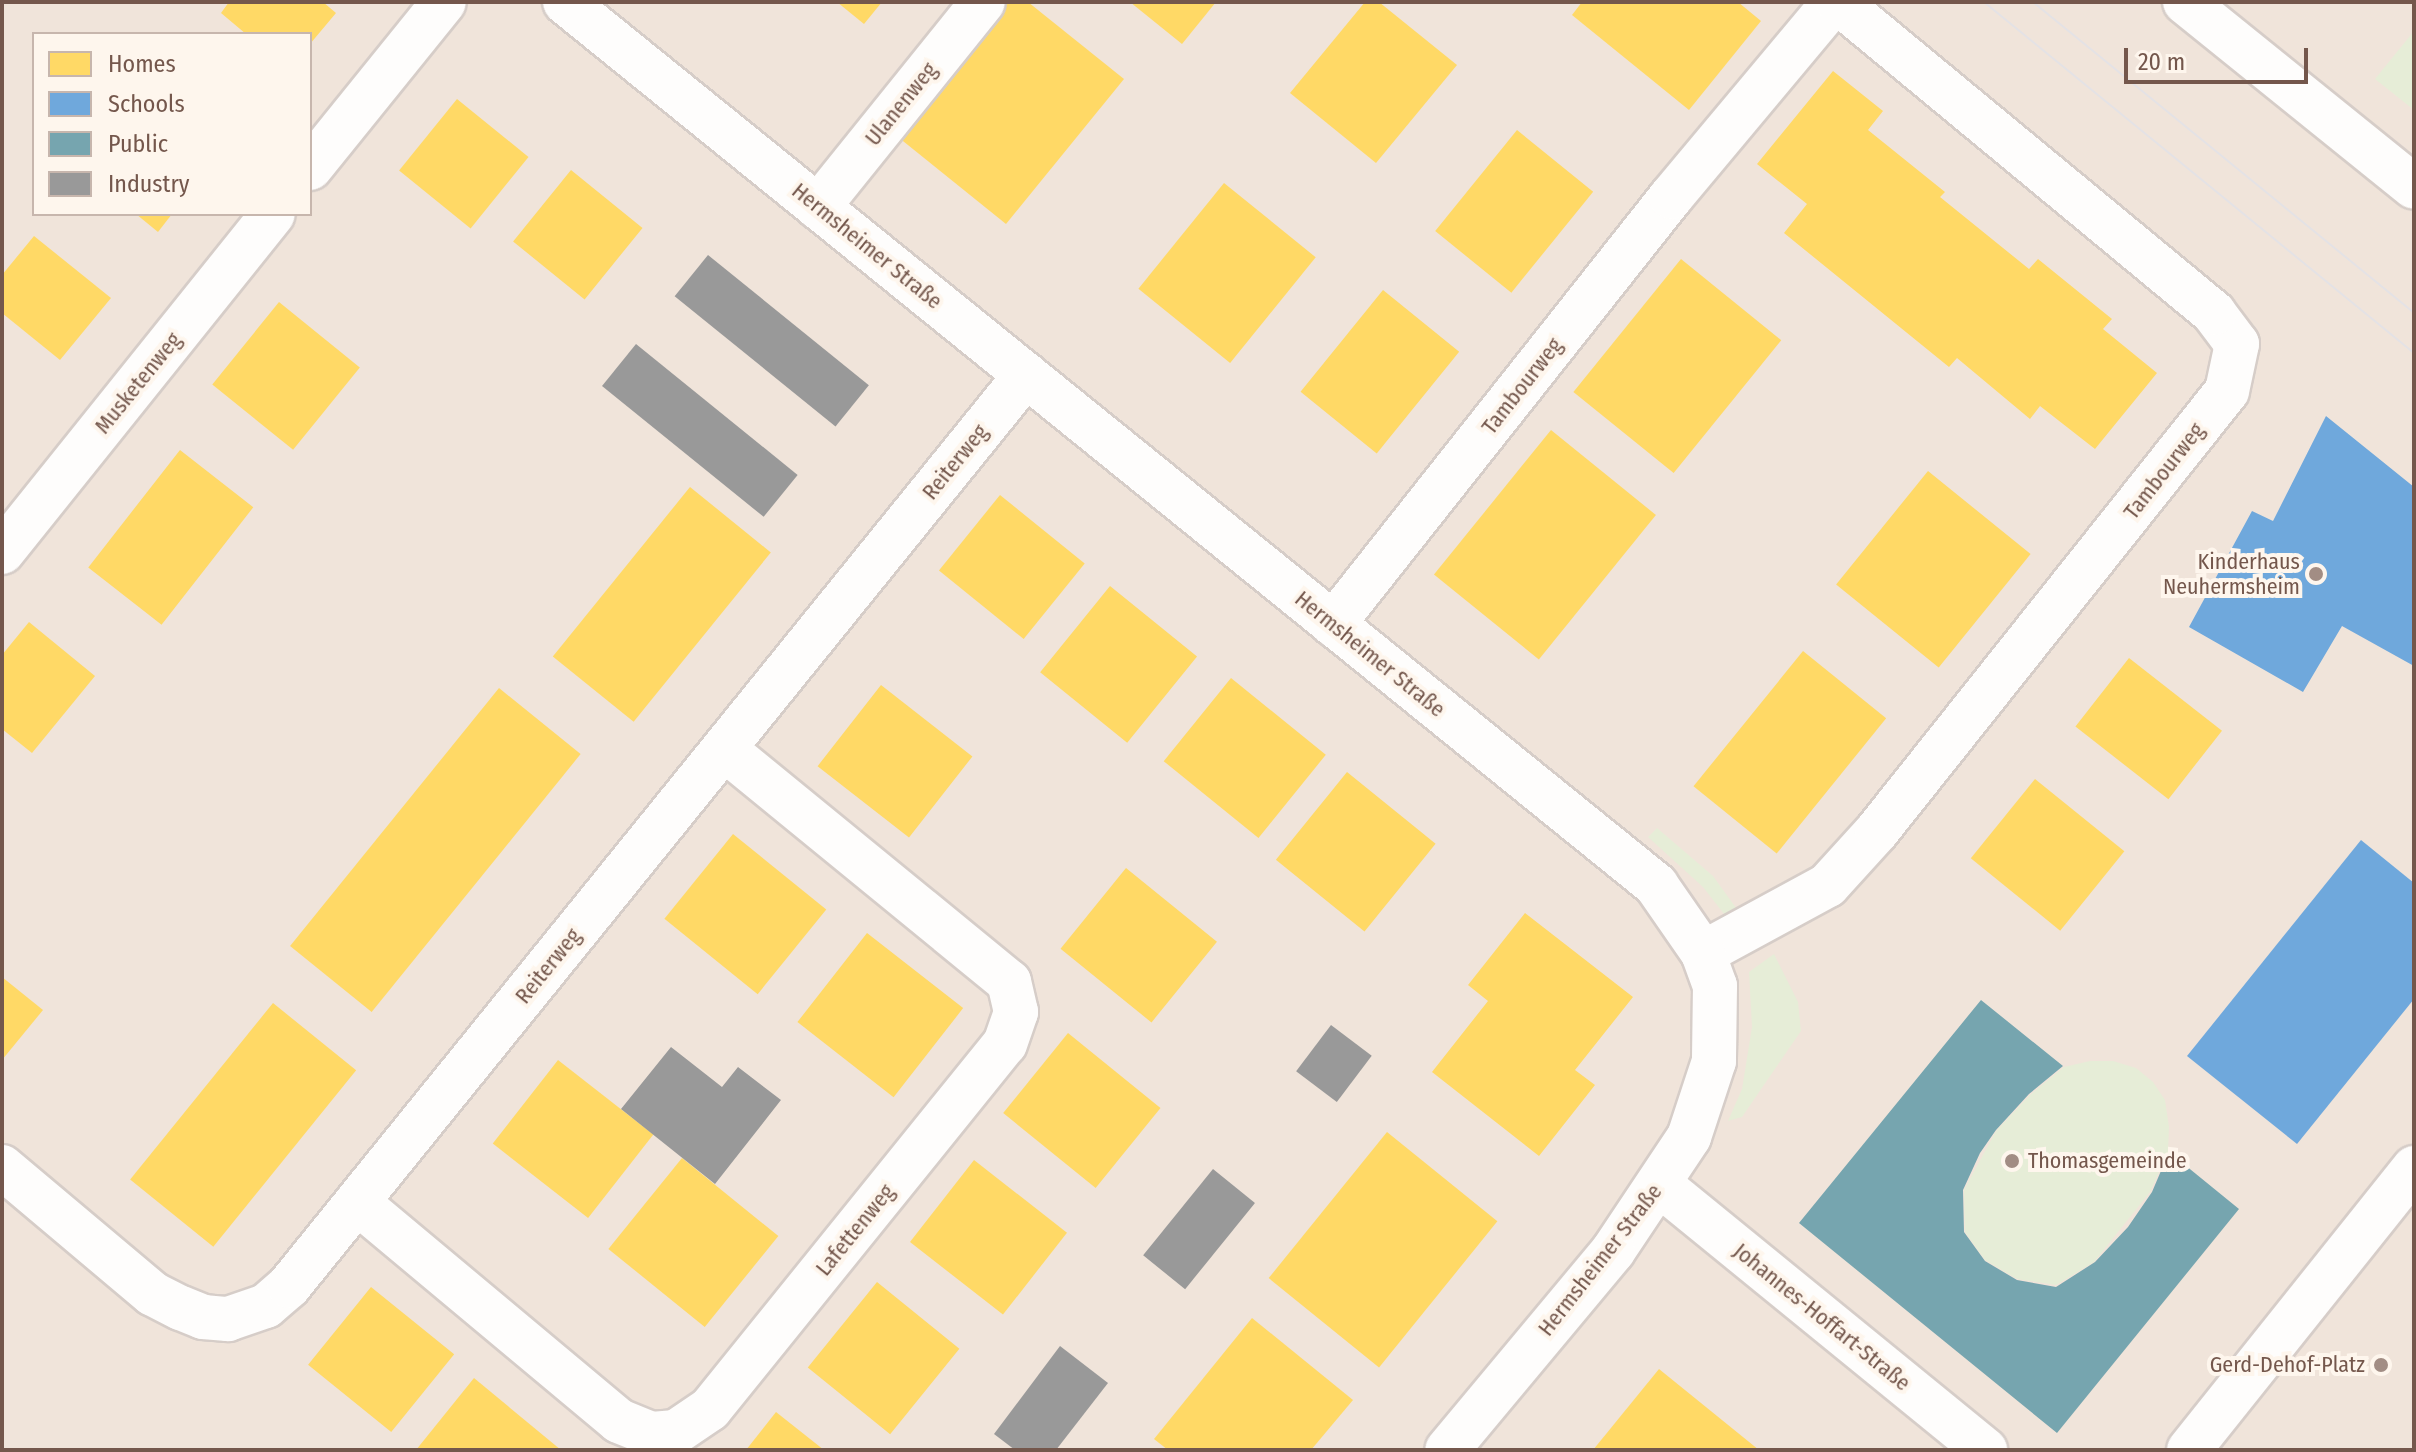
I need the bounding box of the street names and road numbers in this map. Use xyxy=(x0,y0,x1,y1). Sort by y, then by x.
street label: Ulanenweg xyxy=(860,57,942,151)
street label: Hermsheimer Straße xyxy=(787,177,947,315)
street label: Musketenweg xyxy=(89,327,187,439)
street label: Tambourweg xyxy=(1476,333,1568,439)
street label: Tambourweg xyxy=(2118,418,2210,524)
street label: Reiterweg xyxy=(917,419,993,505)
street label: Hermsheimer Straße xyxy=(1290,585,1450,723)
street label: Reiterweg xyxy=(510,923,586,1009)
street label: Lafettenweg xyxy=(810,1179,900,1281)
street label: Hermsheimer Straße xyxy=(1533,1179,1667,1341)
street label: Johannes-Hoffart-Straße xyxy=(1728,1238,1916,1396)

